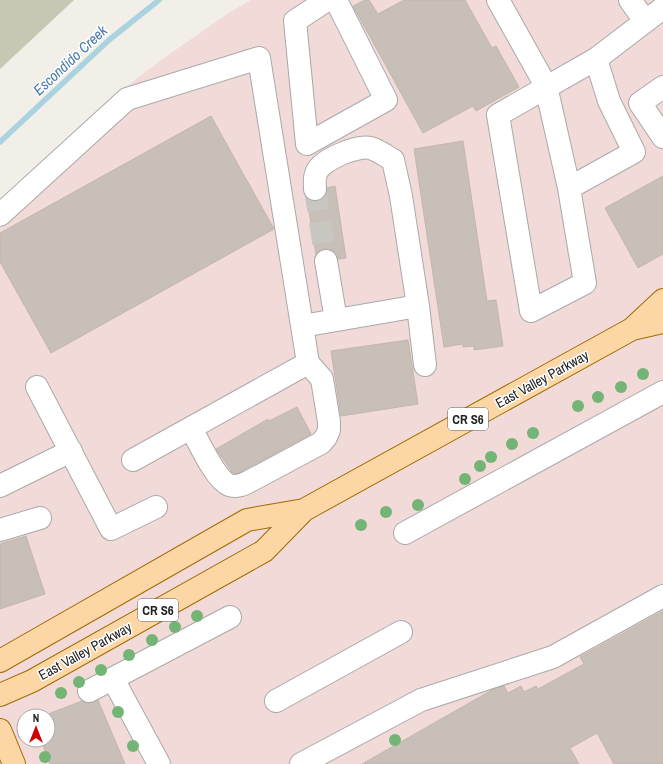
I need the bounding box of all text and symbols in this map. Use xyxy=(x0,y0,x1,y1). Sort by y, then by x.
water label: Escondido Creek xyxy=(28,20,112,100)
street label: East Valley Parkway xyxy=(492,346,592,412)
road number: CR S6 xyxy=(448,408,488,430)
road number: CR S6 xyxy=(138,599,178,621)
street label: East Valley Parkway xyxy=(35,618,135,684)
north arrow xyxy=(16,708,56,748)
text: N xyxy=(33,711,39,725)

